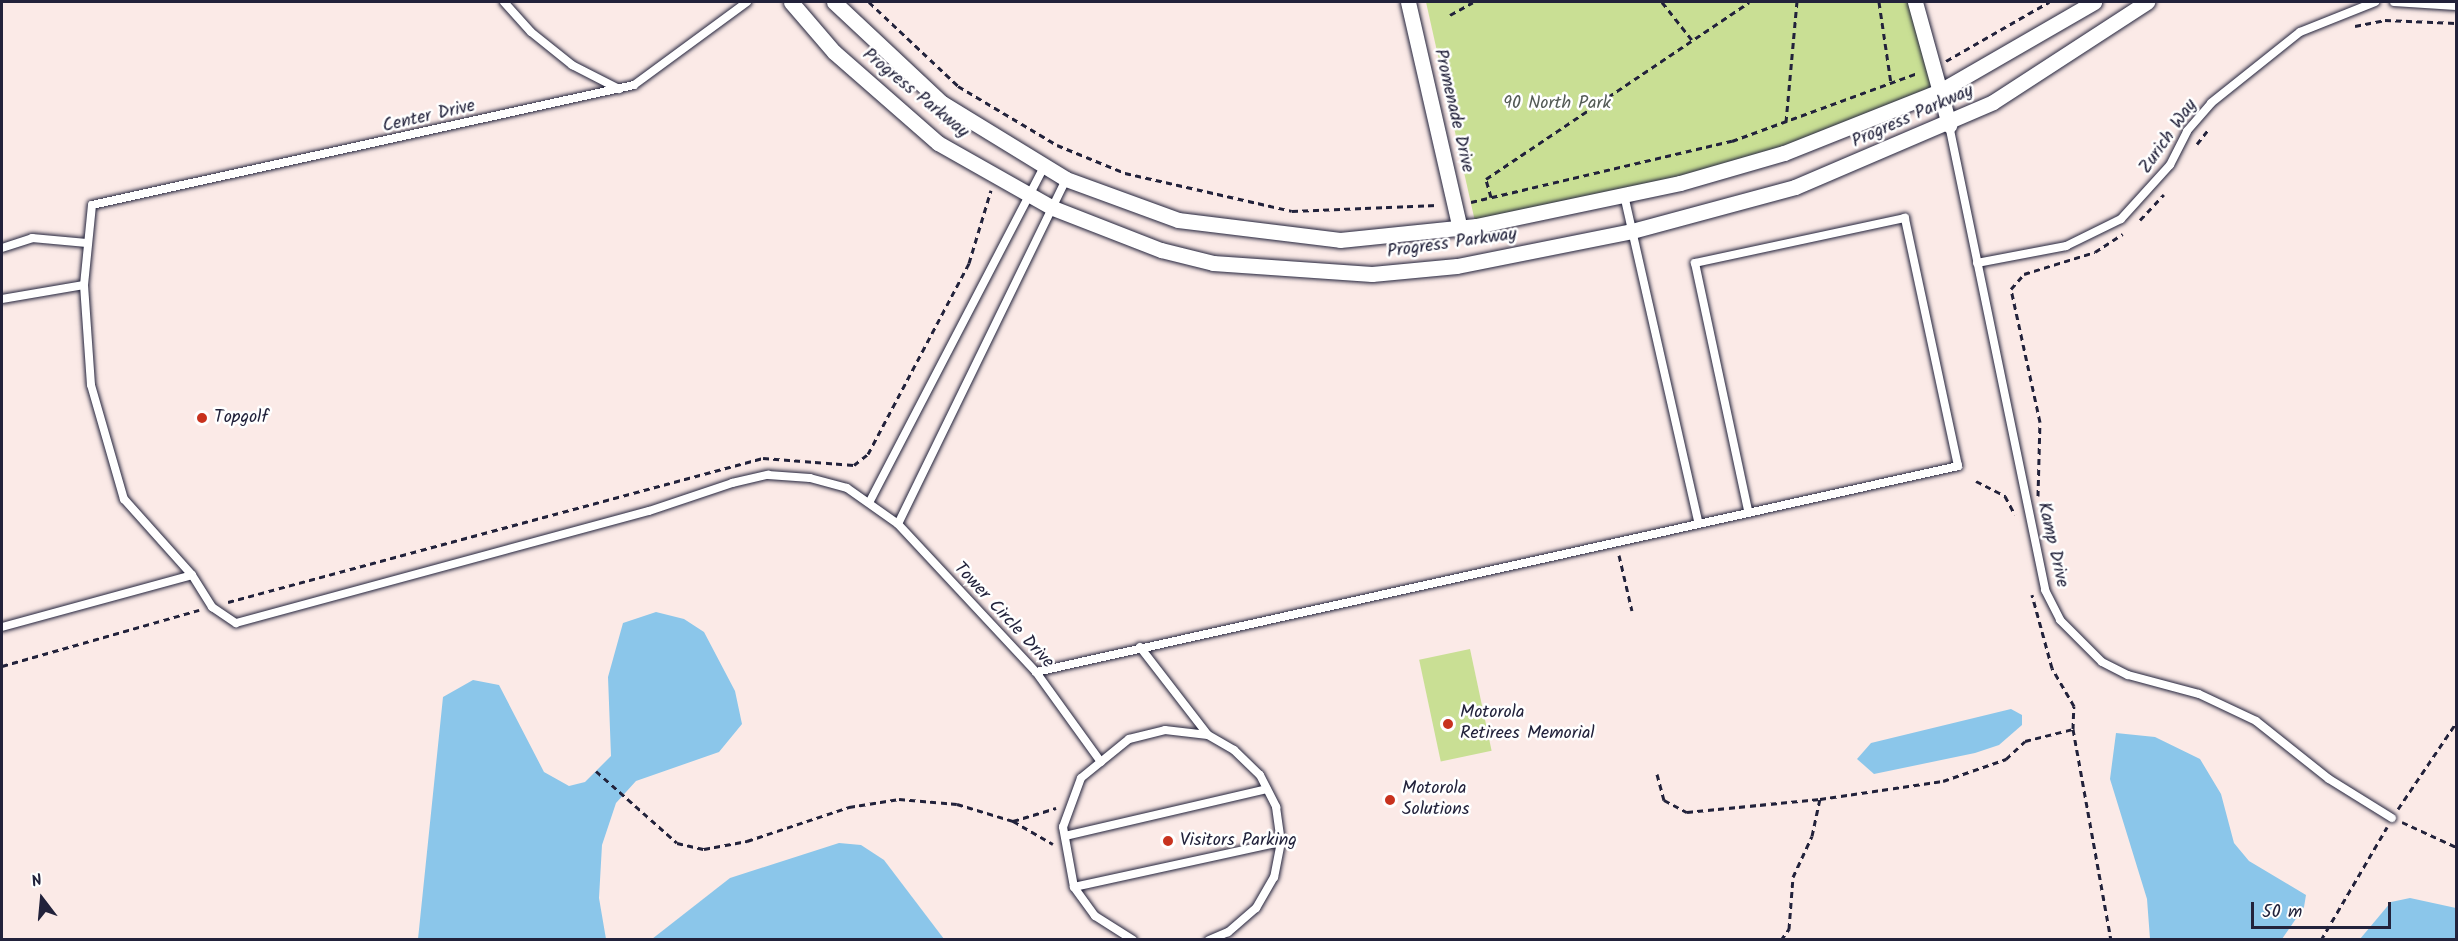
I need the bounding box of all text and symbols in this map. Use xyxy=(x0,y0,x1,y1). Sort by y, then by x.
street label: Progress Parkway xyxy=(857,44,973,144)
street label: Promenade Drive xyxy=(1428,47,1478,175)
street label: Progress Parkway xyxy=(1849,81,1977,153)
park label: 90 North Park xyxy=(1503,93,1611,115)
street label: Center Drive xyxy=(381,96,477,138)
street label: Zurich Way xyxy=(2136,96,2202,178)
street label: Progress Parkway xyxy=(1386,224,1518,264)
place label: Topgolf xyxy=(214,407,268,429)
marker: Topgolf xyxy=(195,411,209,425)
street label: Kamp Drive xyxy=(2032,500,2072,590)
street label: Tower Circle Drive xyxy=(948,558,1058,674)
place label: Motorola Retirees Memorial xyxy=(1460,703,1595,746)
marker: Motorola Retirees Memorial xyxy=(1441,717,1455,731)
place label: Motorola Solutions xyxy=(1402,779,1469,822)
marker: Motorola Solutions xyxy=(1383,793,1397,807)
place label: Visitors Parking xyxy=(1180,830,1297,852)
marker: Visitors Parking xyxy=(1161,834,1175,848)
text: N xyxy=(29,868,45,895)
north arrow xyxy=(12,869,72,929)
scale bar xyxy=(2254,890,2394,928)
text: 50 m xyxy=(2262,898,2302,927)

